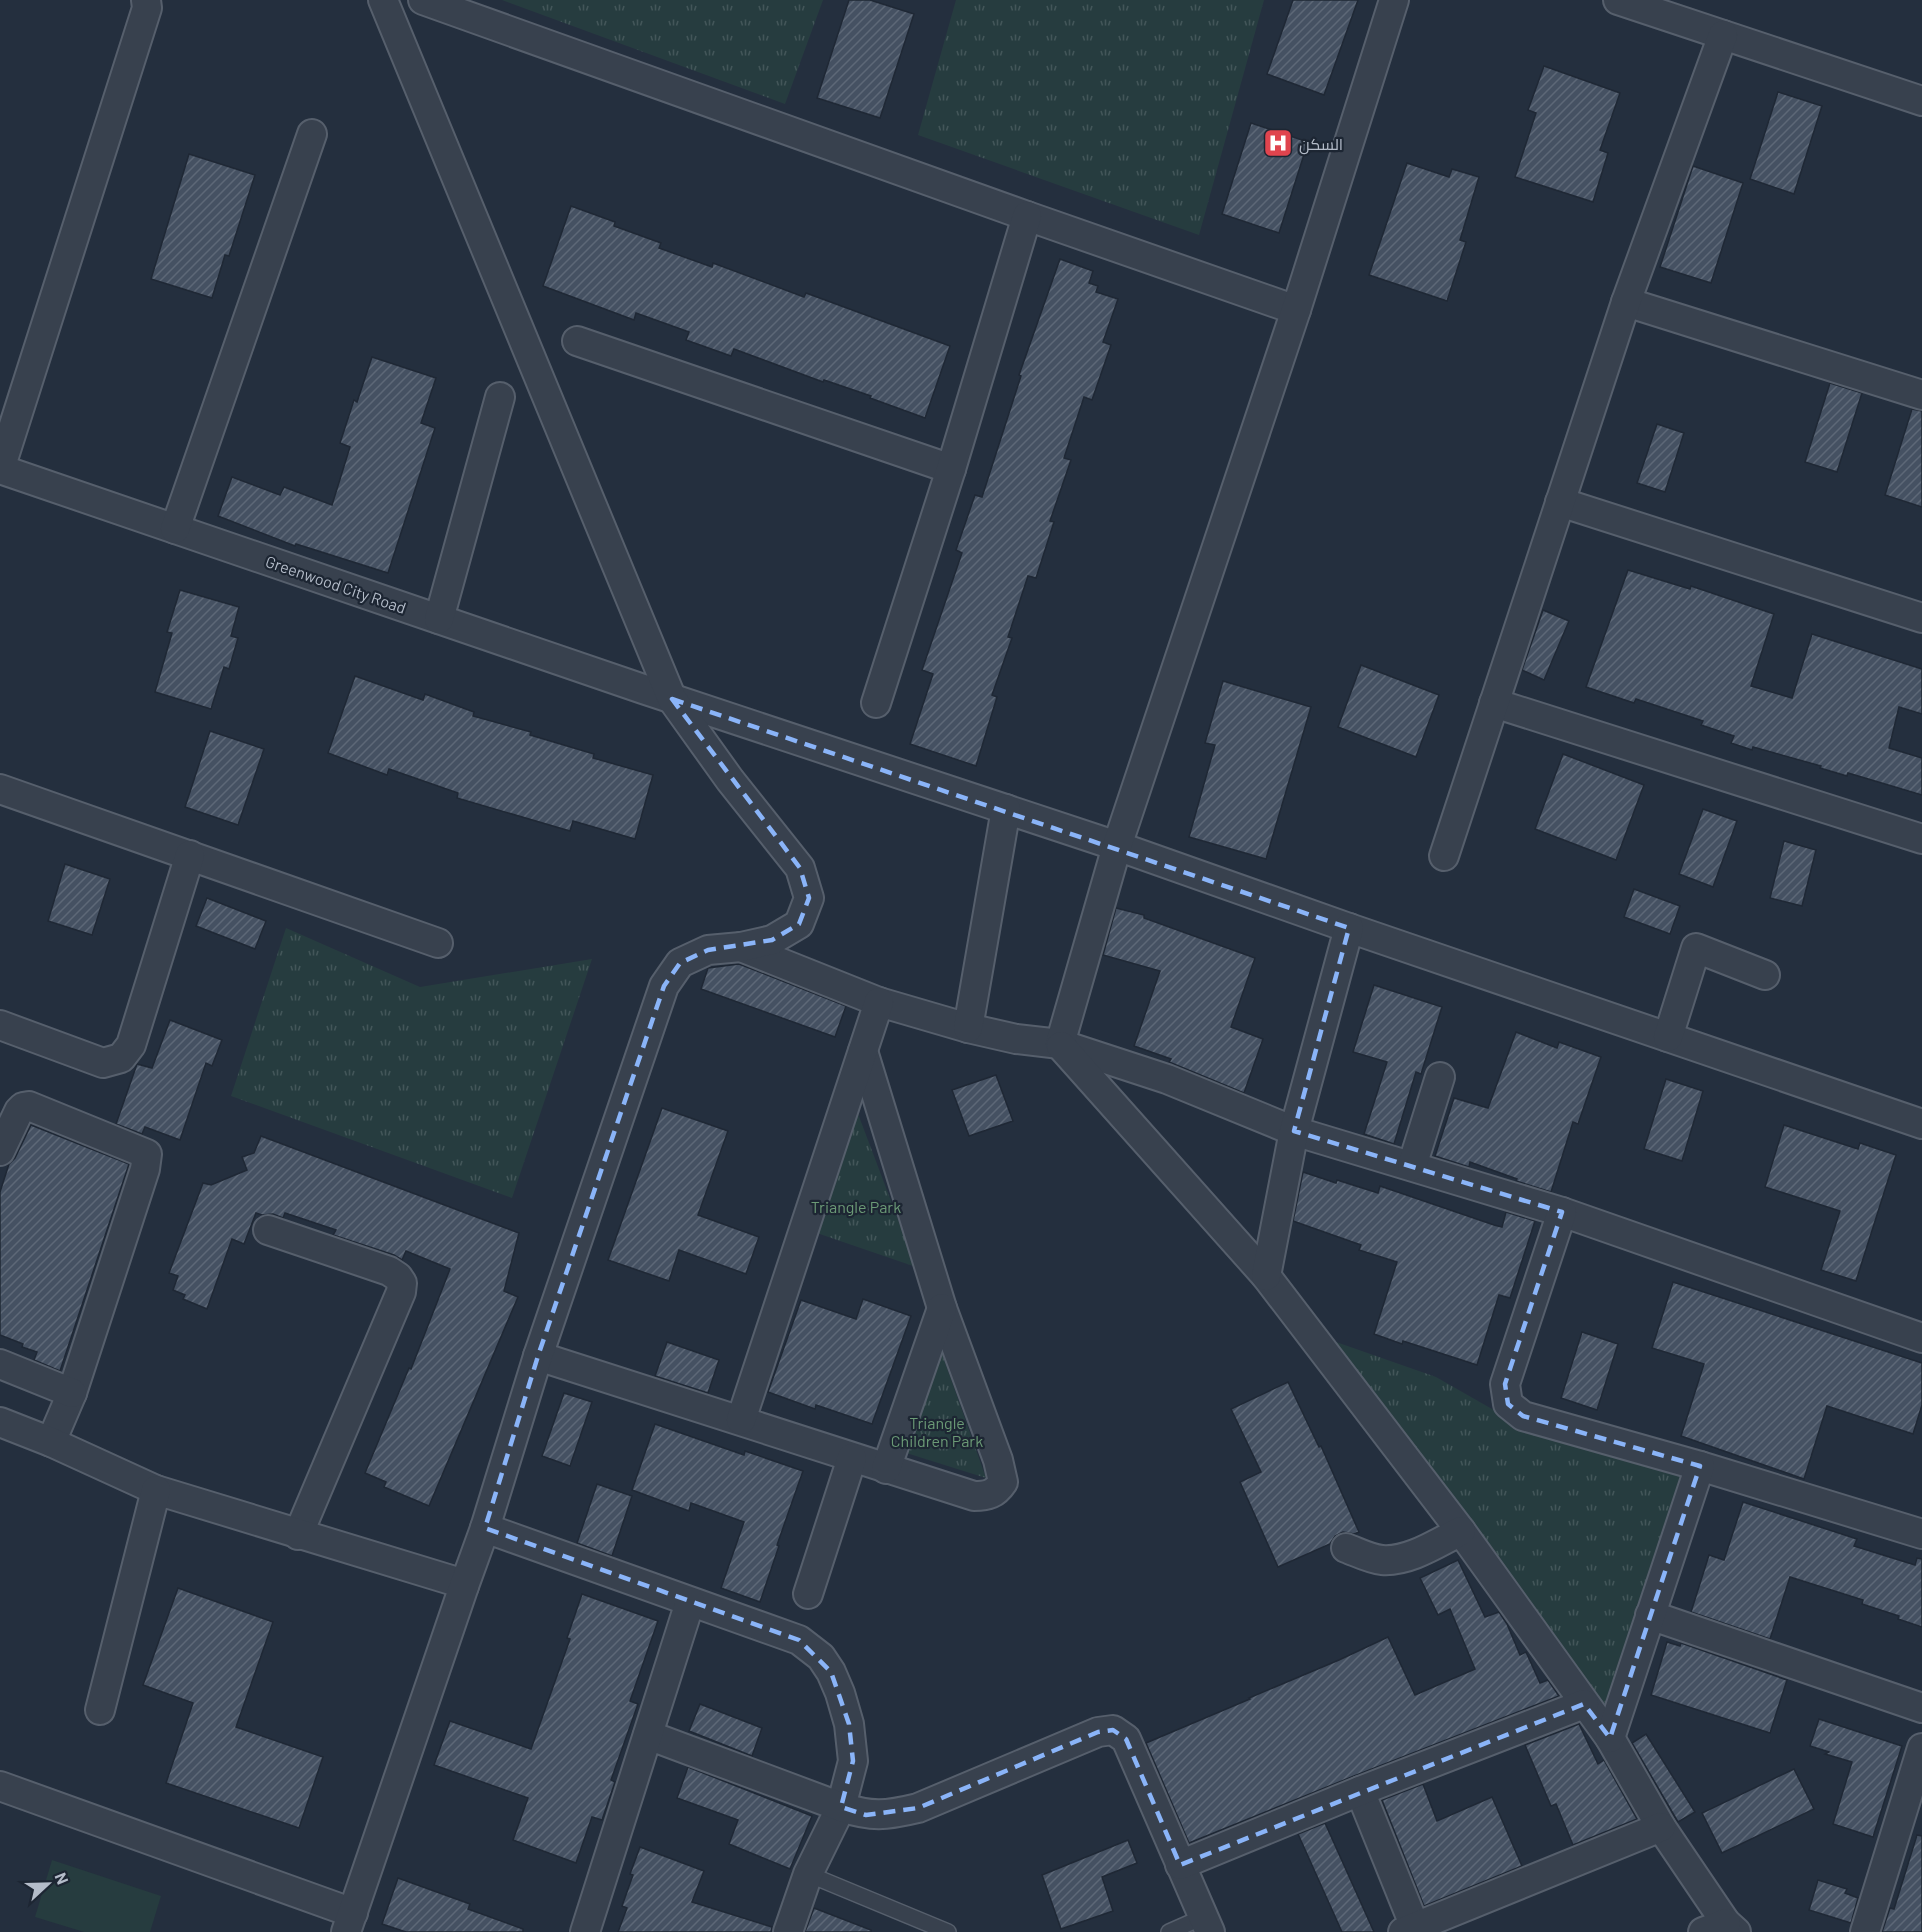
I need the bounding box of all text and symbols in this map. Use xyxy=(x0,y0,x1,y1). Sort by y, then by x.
hospital icon: السكن xyxy=(1262,127,1294,159)
place label: السكن xyxy=(1299,134,1343,155)
street label: Greenwood City Road xyxy=(263,551,409,617)
park label: Triangle Park xyxy=(811,1197,901,1216)
park label: Triangle Children Park xyxy=(891,1413,983,1450)
north arrow xyxy=(18,1854,78,1914)
text: N xyxy=(52,1870,73,1887)

